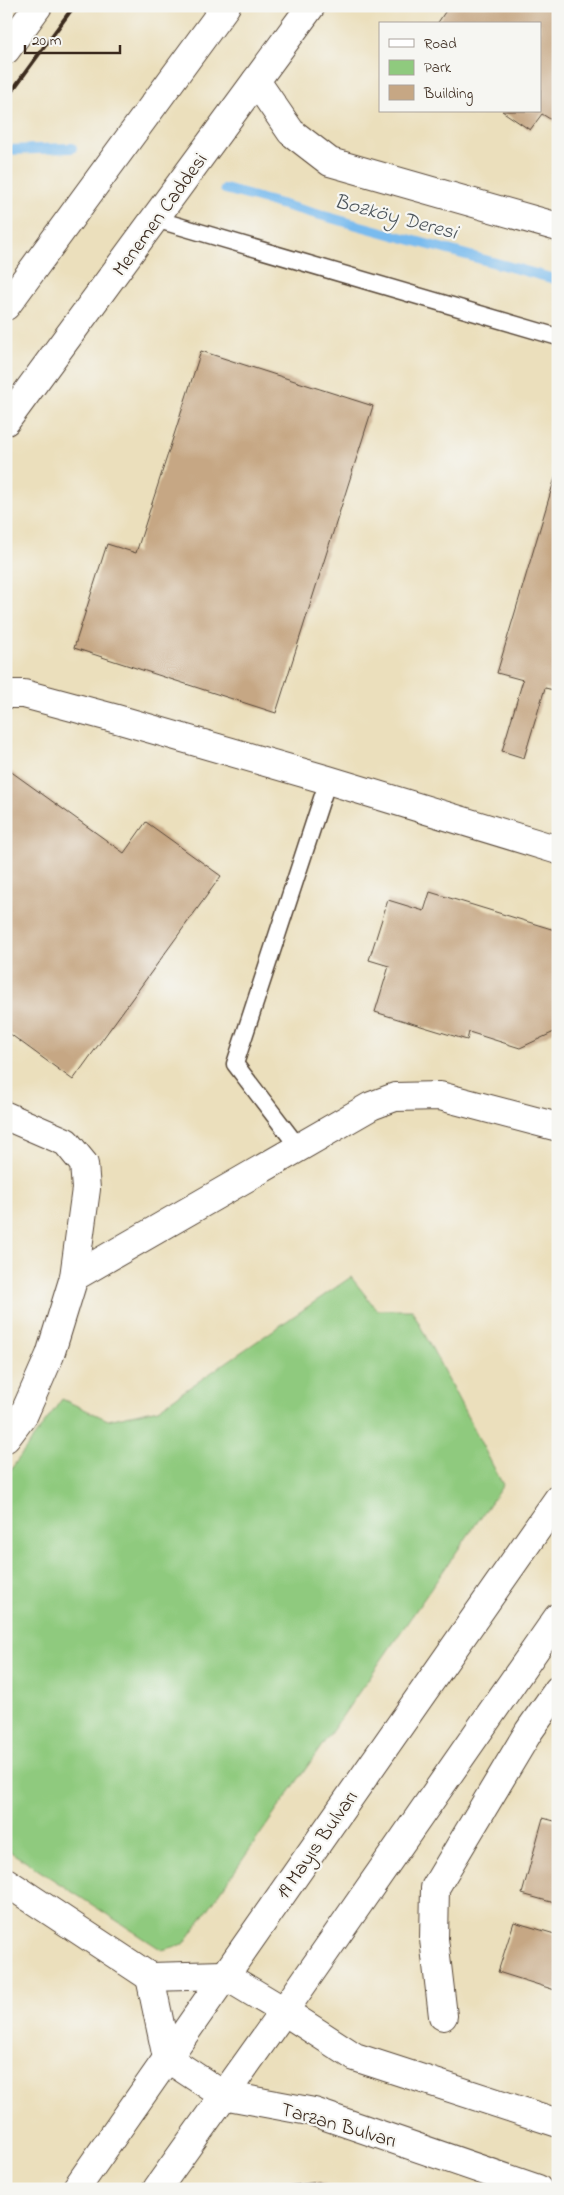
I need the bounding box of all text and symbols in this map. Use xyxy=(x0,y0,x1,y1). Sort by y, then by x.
scale bar xyxy=(25,22,120,54)
legend xyxy=(379,22,542,112)
text: 20 m xyxy=(32,30,62,52)
text: Road xyxy=(424,33,457,55)
text: Park xyxy=(424,57,452,79)
text: Building xyxy=(423,83,473,106)
street label: Menemen Caddesi xyxy=(106,148,216,283)
water label: Bozköy Deresi xyxy=(331,187,462,249)
street label: 19 Mayıs Bulvarı xyxy=(270,1785,366,1906)
street label: Tarzan Bulvarı xyxy=(277,2096,400,2157)

